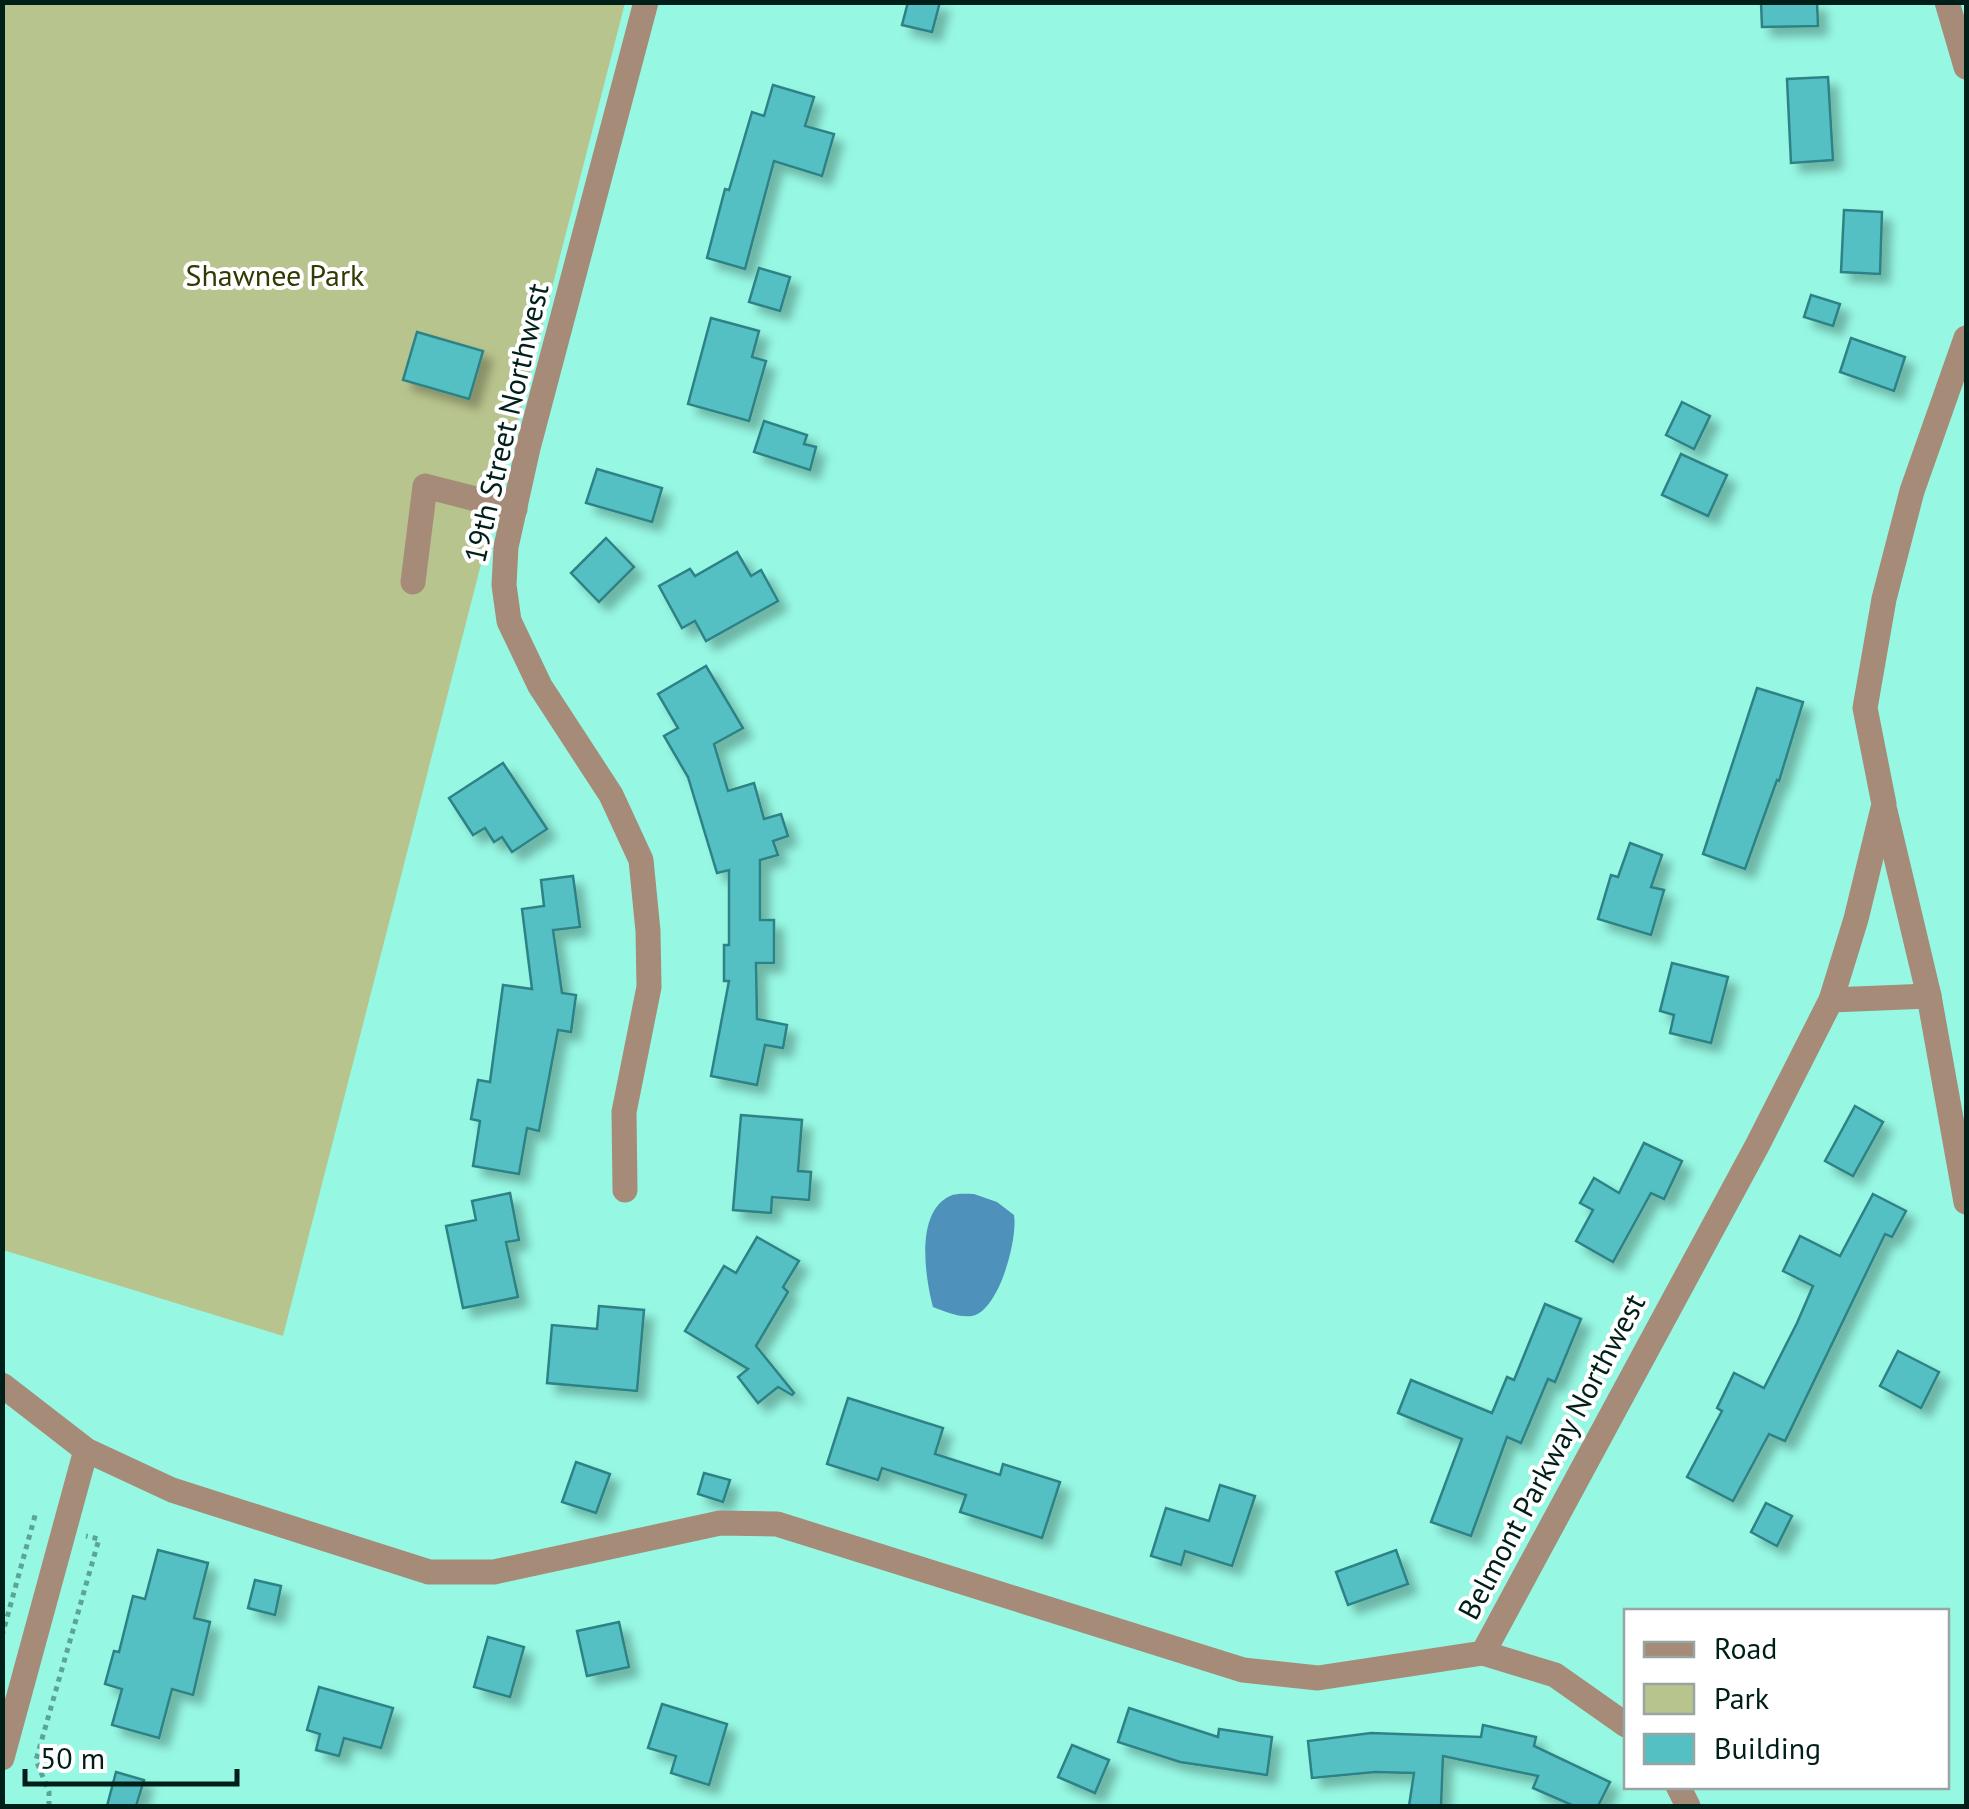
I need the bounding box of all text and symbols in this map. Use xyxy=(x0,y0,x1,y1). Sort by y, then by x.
park label: Shawnee Park xyxy=(185,255,365,294)
street label: 19th Street Northwest xyxy=(454,279,557,566)
street label: Belmont Parkway Northwest xyxy=(1448,1287,1653,1626)
legend xyxy=(1624,1609,1949,1789)
text: Road xyxy=(1714,1628,1778,1667)
text: Park xyxy=(1714,1678,1770,1717)
scale bar xyxy=(25,1724,238,1786)
text: Building xyxy=(1714,1728,1821,1767)
text: 50 m xyxy=(40,1738,105,1777)

